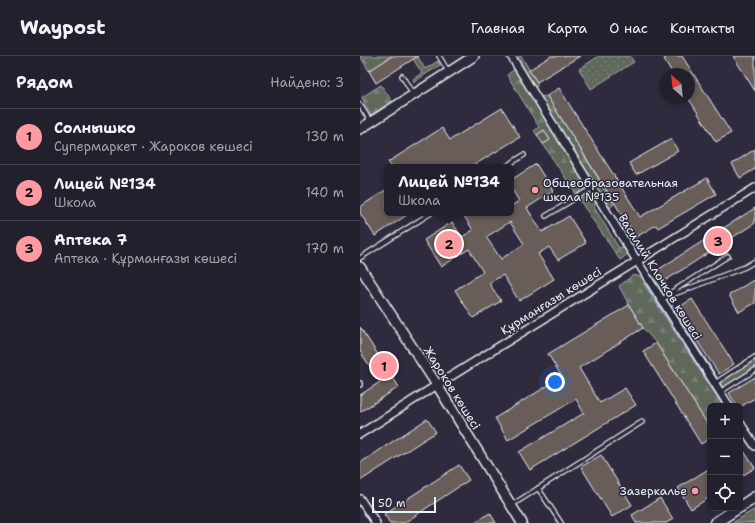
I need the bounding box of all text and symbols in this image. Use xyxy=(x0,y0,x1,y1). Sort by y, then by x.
text: Waypost xyxy=(20,15,105,40)
text: Главная xyxy=(471,19,525,37)
text: Карта xyxy=(547,19,587,37)
text: О нас xyxy=(609,19,648,37)
text: Контакты xyxy=(670,19,735,37)
north arrow xyxy=(659,68,695,104)
text: Рядом xyxy=(16,71,73,93)
text: Найдено: 3 xyxy=(270,74,344,91)
text: Солнышко xyxy=(54,118,136,138)
text: 1 xyxy=(26,128,32,145)
text: 130 m xyxy=(306,128,344,145)
text: Супермаркет · Жароков көшесі xyxy=(54,138,253,155)
popup xyxy=(384,164,514,216)
text: Лицей №134 xyxy=(398,172,500,192)
text: Лицей №134 xyxy=(54,174,156,194)
place label: Общеобразовательная школа №135 xyxy=(543,175,678,205)
text: 2 xyxy=(24,184,34,201)
text: 140 m xyxy=(305,184,344,201)
marker: Общеобразовательная школа №135 xyxy=(530,185,540,195)
text: Школа xyxy=(398,192,440,209)
text: Школа xyxy=(54,194,96,211)
street label: Василий Клочков көшесі xyxy=(615,211,705,343)
pin: 3 xyxy=(705,226,731,256)
pin: 2 xyxy=(436,229,462,259)
text: Аптека 7 xyxy=(54,230,127,250)
text: 3 xyxy=(24,240,34,257)
text: 170 m xyxy=(306,240,344,257)
text: Аптека · Құрманғазы көшесі xyxy=(54,250,237,267)
street label: Құрманғазы көшесі xyxy=(498,263,604,339)
street label: Жароков көшесі xyxy=(420,343,484,433)
pin: 1 xyxy=(371,351,397,381)
your location xyxy=(545,372,565,392)
map controls xyxy=(707,403,743,511)
button: + xyxy=(707,403,743,439)
button: − xyxy=(707,439,743,475)
button: locate xyxy=(707,475,743,511)
place label: Зазеркалье xyxy=(620,483,687,499)
marker: Зазеркалье xyxy=(690,486,700,496)
scale bar xyxy=(372,495,436,514)
text: 50 m xyxy=(378,496,406,511)

